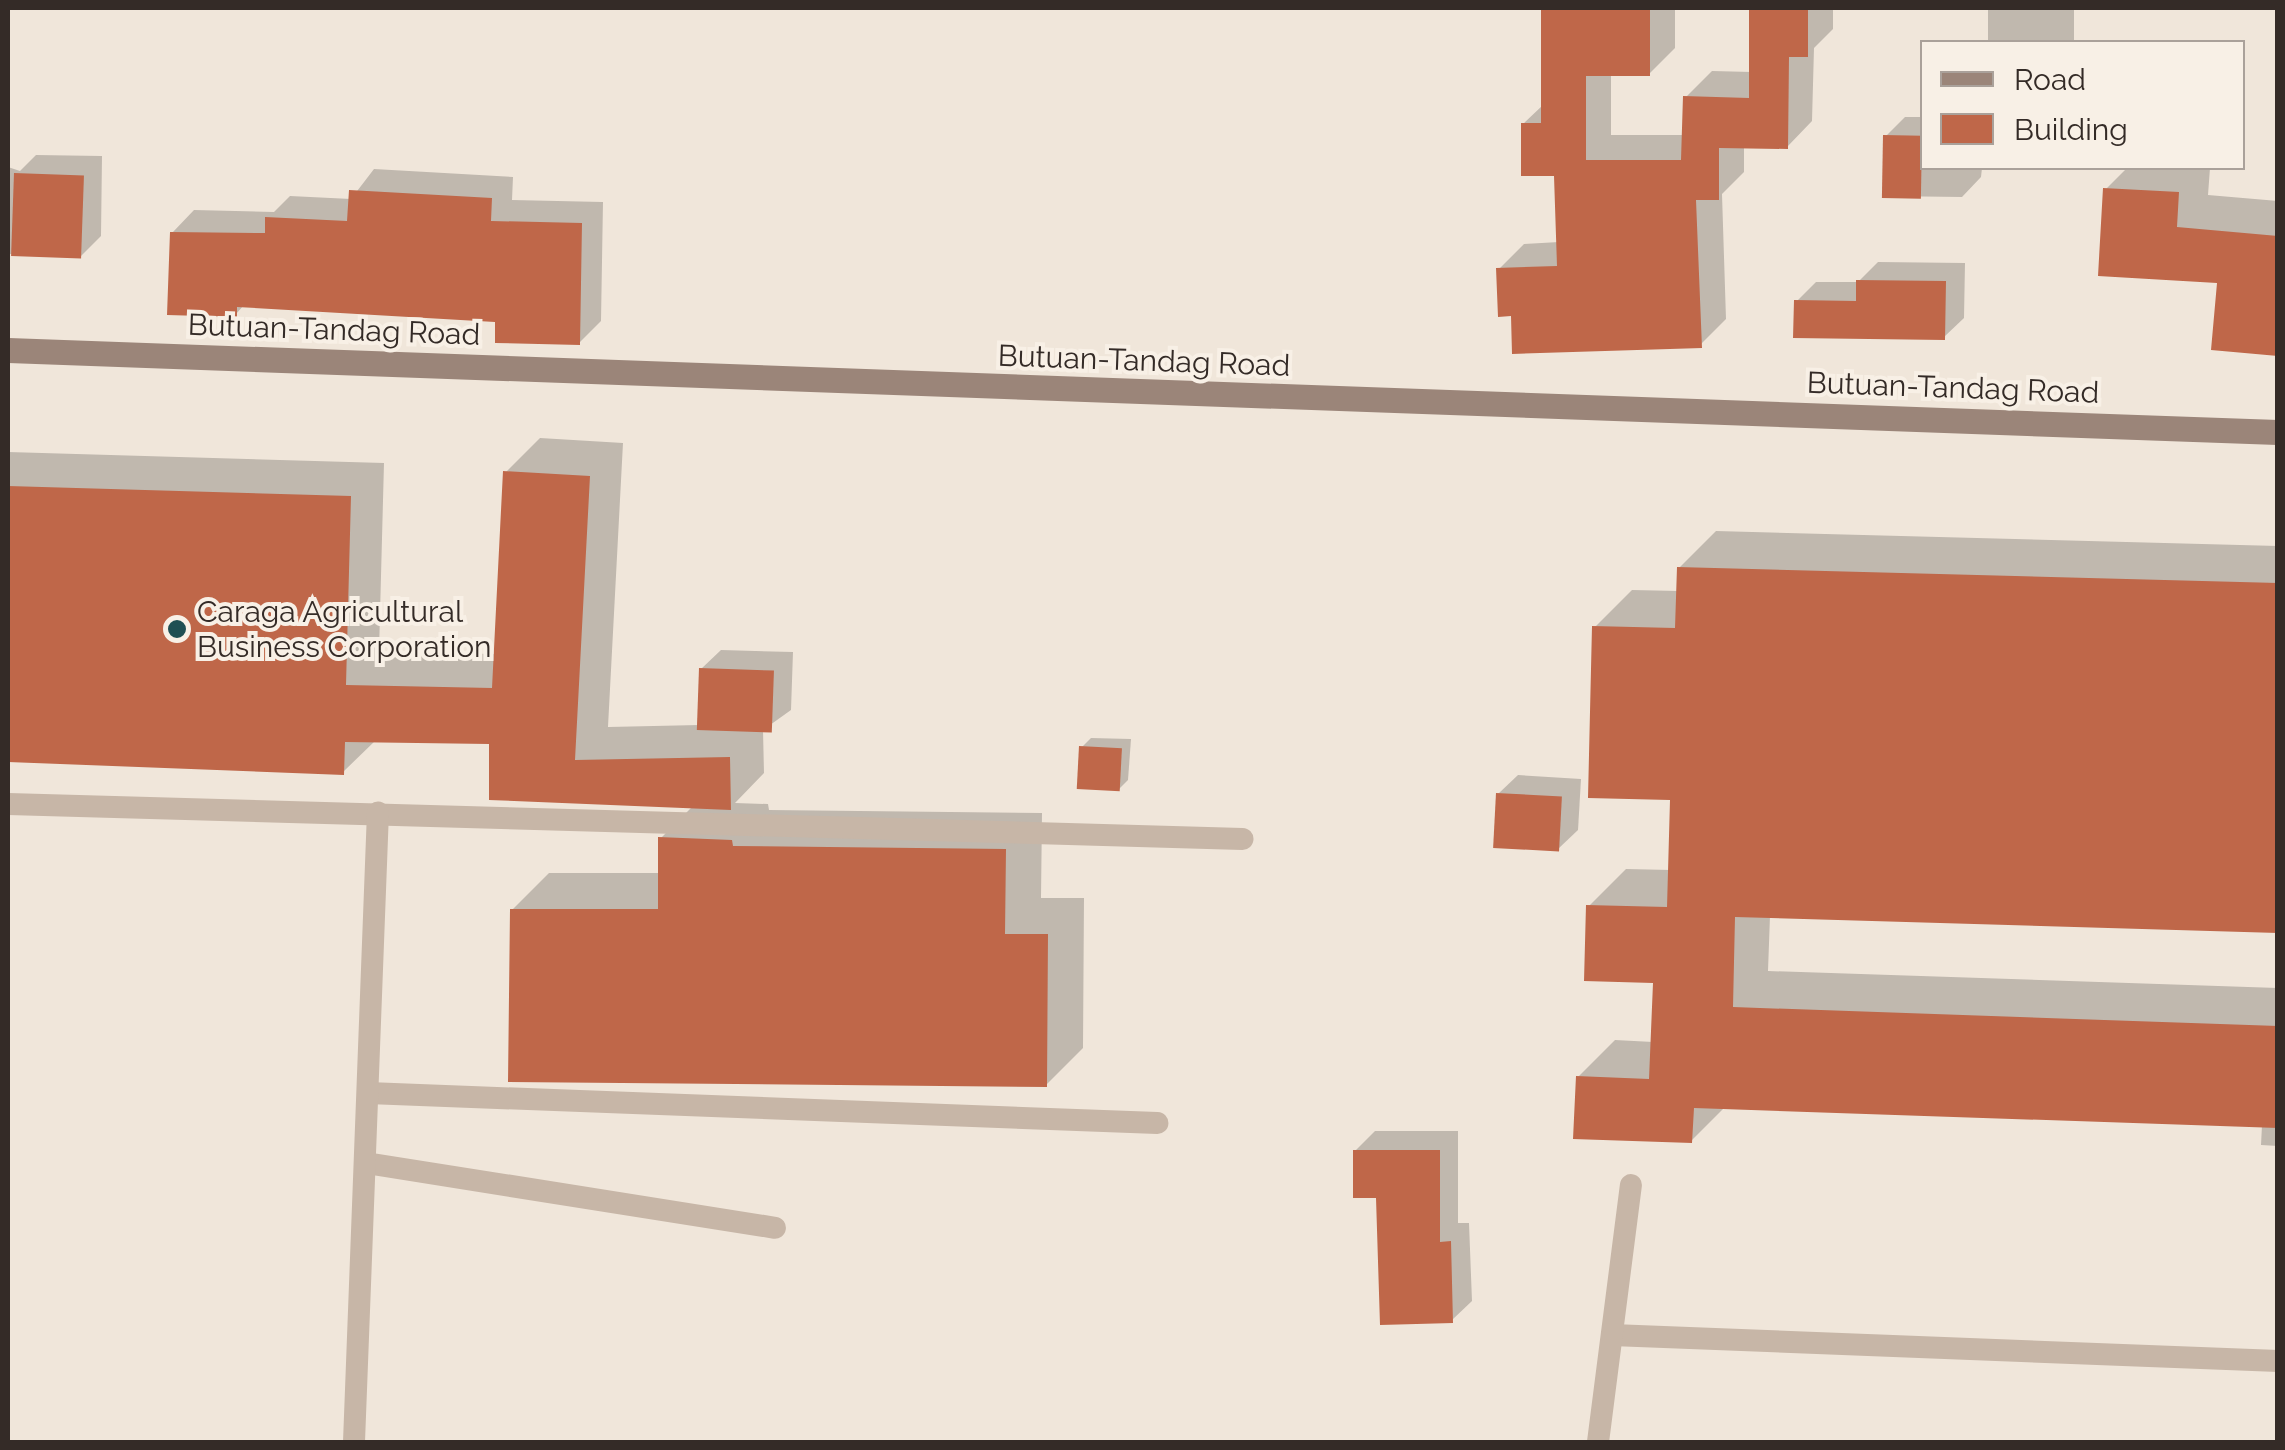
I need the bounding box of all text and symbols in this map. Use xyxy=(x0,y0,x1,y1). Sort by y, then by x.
legend xyxy=(1920,40,2245,170)
text: Road xyxy=(2014,62,2086,97)
text: Building xyxy=(2014,112,2128,147)
street label: Butuan-Tandag Road xyxy=(187,307,481,353)
street label: Butuan-Tandag Road xyxy=(997,338,1291,384)
street label: Butuan-Tandag Road xyxy=(1806,365,2100,411)
place label: Caraga Agricultural Business Corporation xyxy=(197,594,492,664)
marker: Caraga Agricultural Business Corporation xyxy=(166,618,188,640)

